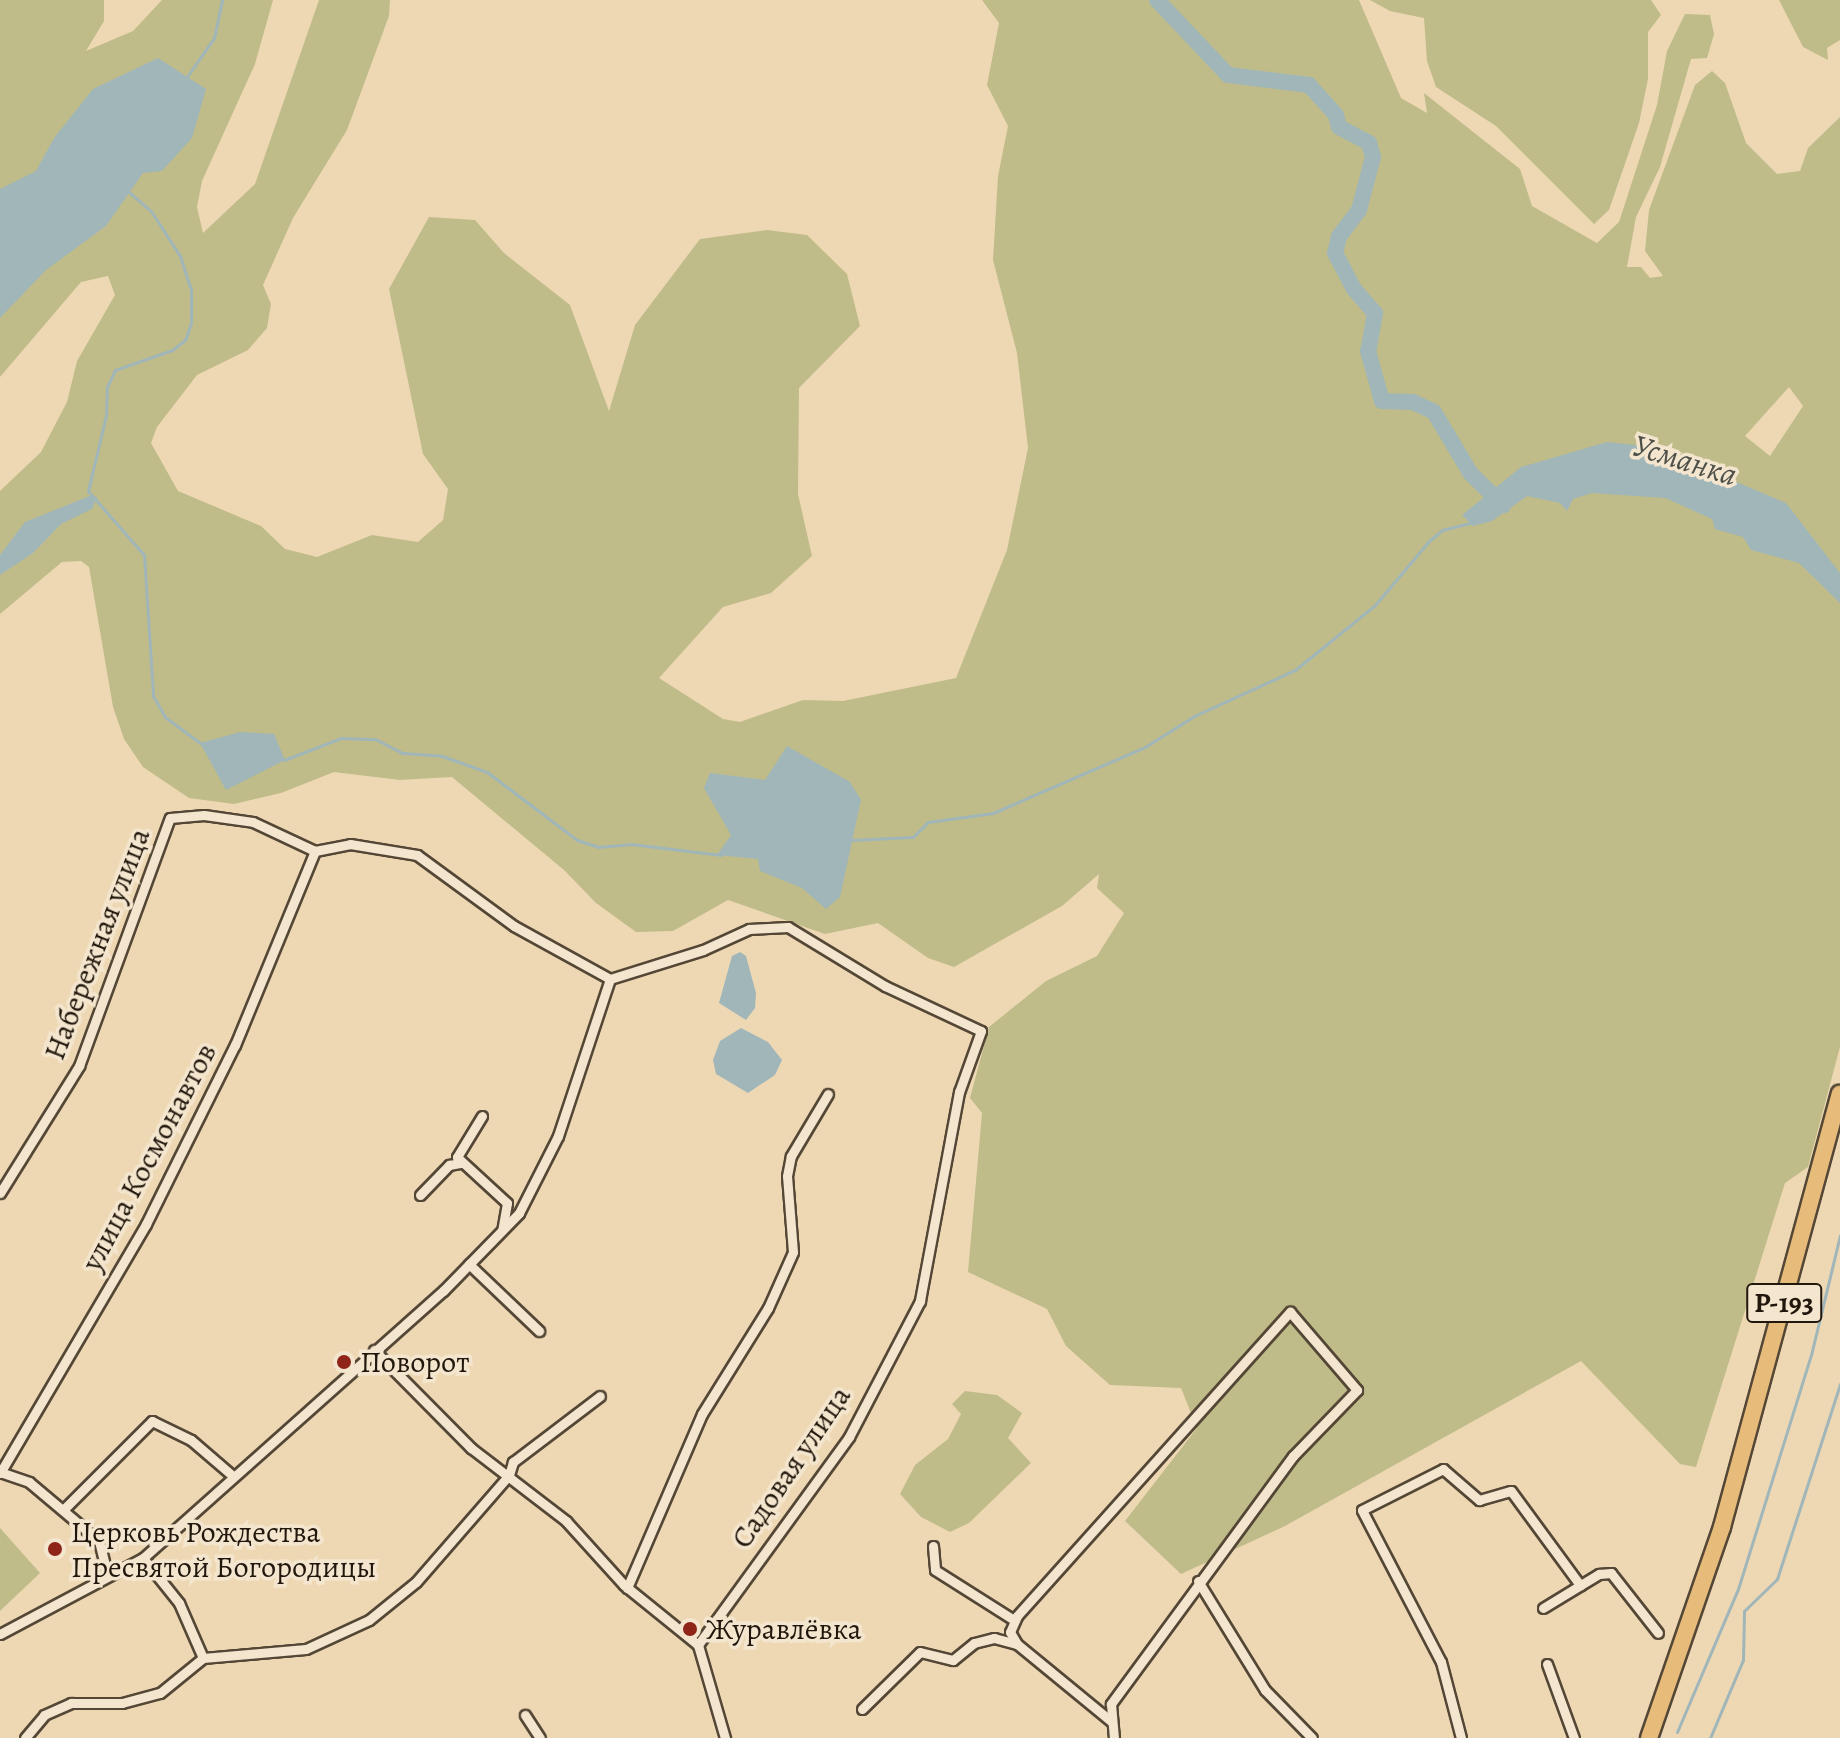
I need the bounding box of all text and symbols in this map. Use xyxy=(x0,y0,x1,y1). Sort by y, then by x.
water label: Усманка xyxy=(1628,426,1742,494)
street label: Набережная улица xyxy=(36,823,158,1065)
street label: улица Космонавтов xyxy=(74,1037,224,1277)
road number: Р-193 xyxy=(1746,1279,1822,1327)
place label: Поворот xyxy=(360,1344,470,1380)
marker: Поворот xyxy=(335,1353,353,1371)
street label: Садовая улица xyxy=(724,1379,858,1555)
place label: Церковь Рождества Пресвятой Богородицы xyxy=(71,1514,376,1584)
marker: Церковь Рождества Пресвятой Богородицы xyxy=(46,1540,64,1558)
place label: Журавлёвка xyxy=(706,1611,862,1647)
marker: Журавлёвка xyxy=(681,1620,699,1638)

